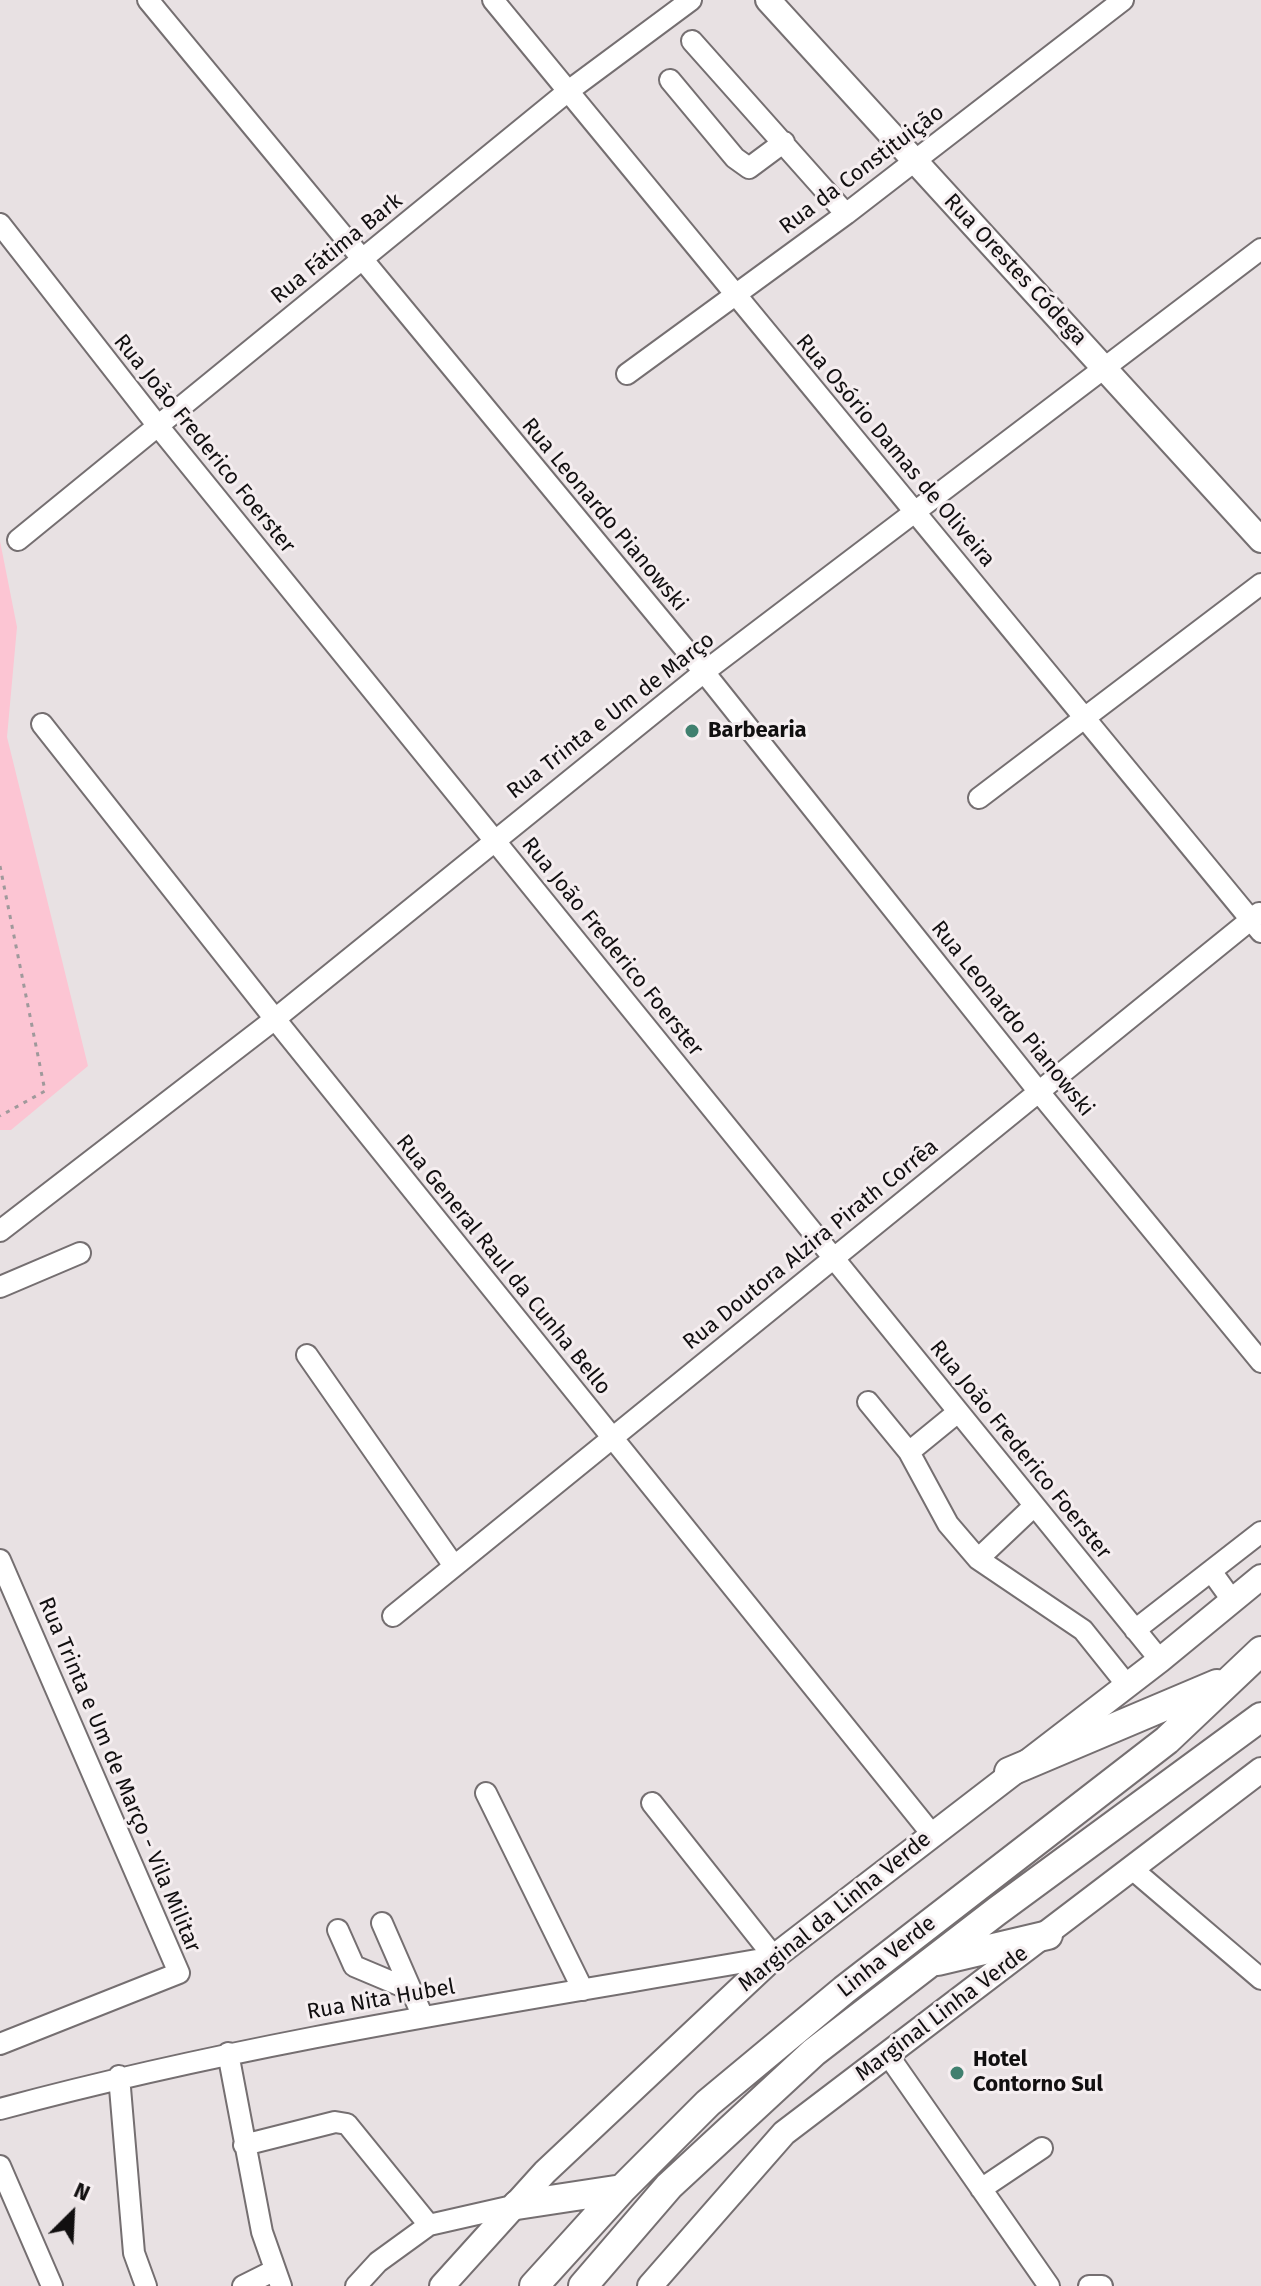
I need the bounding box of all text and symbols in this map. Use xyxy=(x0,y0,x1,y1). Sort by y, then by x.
street label: Rua da Constituição xyxy=(775,100,949,240)
street label: Rua Fátima Bark xyxy=(266,188,408,310)
street label: Rua Orestes Códega xyxy=(938,189,1092,351)
street label: Rua João Frederico Foerster xyxy=(108,329,300,559)
street label: Rua Osório Damas de Oliveira xyxy=(790,329,1000,573)
street label: Rua Leonardo Pianowski xyxy=(516,413,692,617)
street label: Rua Trinta e Um de Março xyxy=(502,627,720,805)
place label: Barbearia xyxy=(708,718,807,744)
marker: Barbearia xyxy=(683,722,701,740)
street label: Rua João Frederico Foerster xyxy=(516,832,708,1062)
street label: Rua Leonardo Pianowski xyxy=(925,916,1099,1122)
street label: Rua General Raul da Cunha Bello xyxy=(390,1130,616,1400)
street label: Rua Doutora Alzira Pirath Corrêa xyxy=(678,1134,944,1356)
street label: Rua João Frederico Foerster xyxy=(924,1335,1116,1565)
street label: Rua Trinta e Um de Março - Vila Militar xyxy=(32,1594,206,1956)
street label: Marginal da Linha Verde xyxy=(733,1826,937,1998)
street label: Linha Verde xyxy=(833,1910,941,2004)
street label: Marginal Linha Verde xyxy=(851,1941,1033,2087)
street label: Rua Nita Hubel xyxy=(305,1974,457,2026)
place label: Hotel Contorno Sul xyxy=(973,2047,1103,2098)
marker: Hotel Contorno Sul xyxy=(948,2064,966,2082)
north arrow xyxy=(32,2174,112,2254)
text: N xyxy=(70,2176,94,2207)

